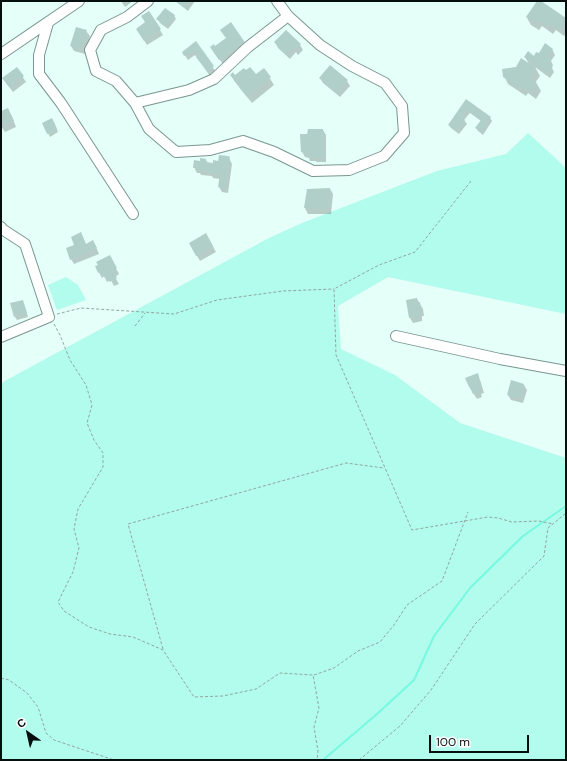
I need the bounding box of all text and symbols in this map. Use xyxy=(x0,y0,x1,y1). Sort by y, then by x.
north arrow xyxy=(8,713,48,753)
text: С xyxy=(14,715,28,731)
scale bar xyxy=(431,727,531,753)
text: 100 m xyxy=(436,734,470,750)

